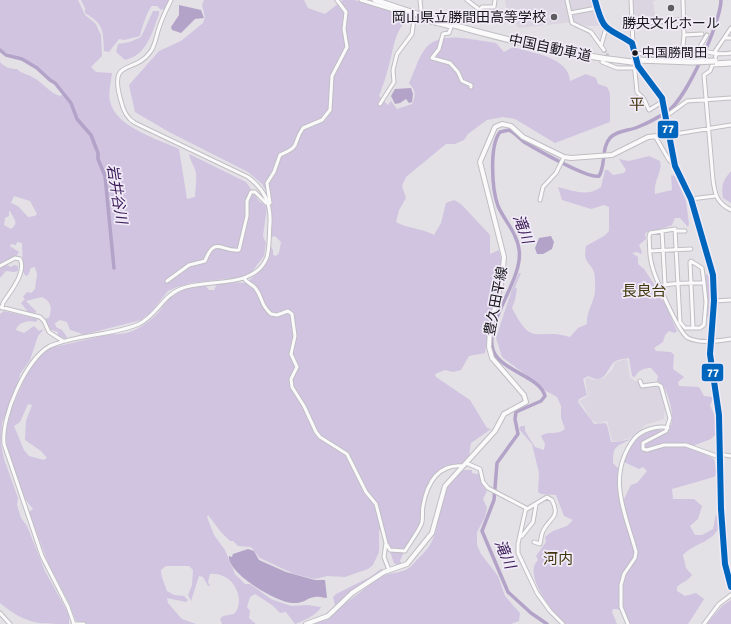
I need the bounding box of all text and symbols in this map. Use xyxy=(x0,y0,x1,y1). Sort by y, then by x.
marker: 勝央文化ホール xyxy=(666,3,676,13)
place label: 岡山県立勝間田高等学校 xyxy=(392,9,546,26)
marker: 岡山県立勝間田高等学校 xyxy=(549,12,559,22)
place label: 勝央文化ホール xyxy=(622,15,720,32)
street label: 中国自動車道 xyxy=(507,31,593,65)
place label: 中国勝間田 xyxy=(642,45,707,61)
marker: 中国勝間田 xyxy=(630,48,640,58)
district label: 平 xyxy=(629,95,645,115)
line badge: 77 xyxy=(657,120,679,139)
text: 77 xyxy=(662,123,674,136)
water label: 岩井谷川 xyxy=(103,163,131,227)
water label: 滝川 xyxy=(509,212,537,248)
street label: 豊久田平線 xyxy=(481,265,511,337)
district label: 長良台 xyxy=(621,282,667,300)
line badge: 77 xyxy=(701,363,724,382)
text: 77 xyxy=(707,367,719,380)
water label: 滝川 xyxy=(491,537,520,573)
district label: 河内 xyxy=(543,550,573,568)

